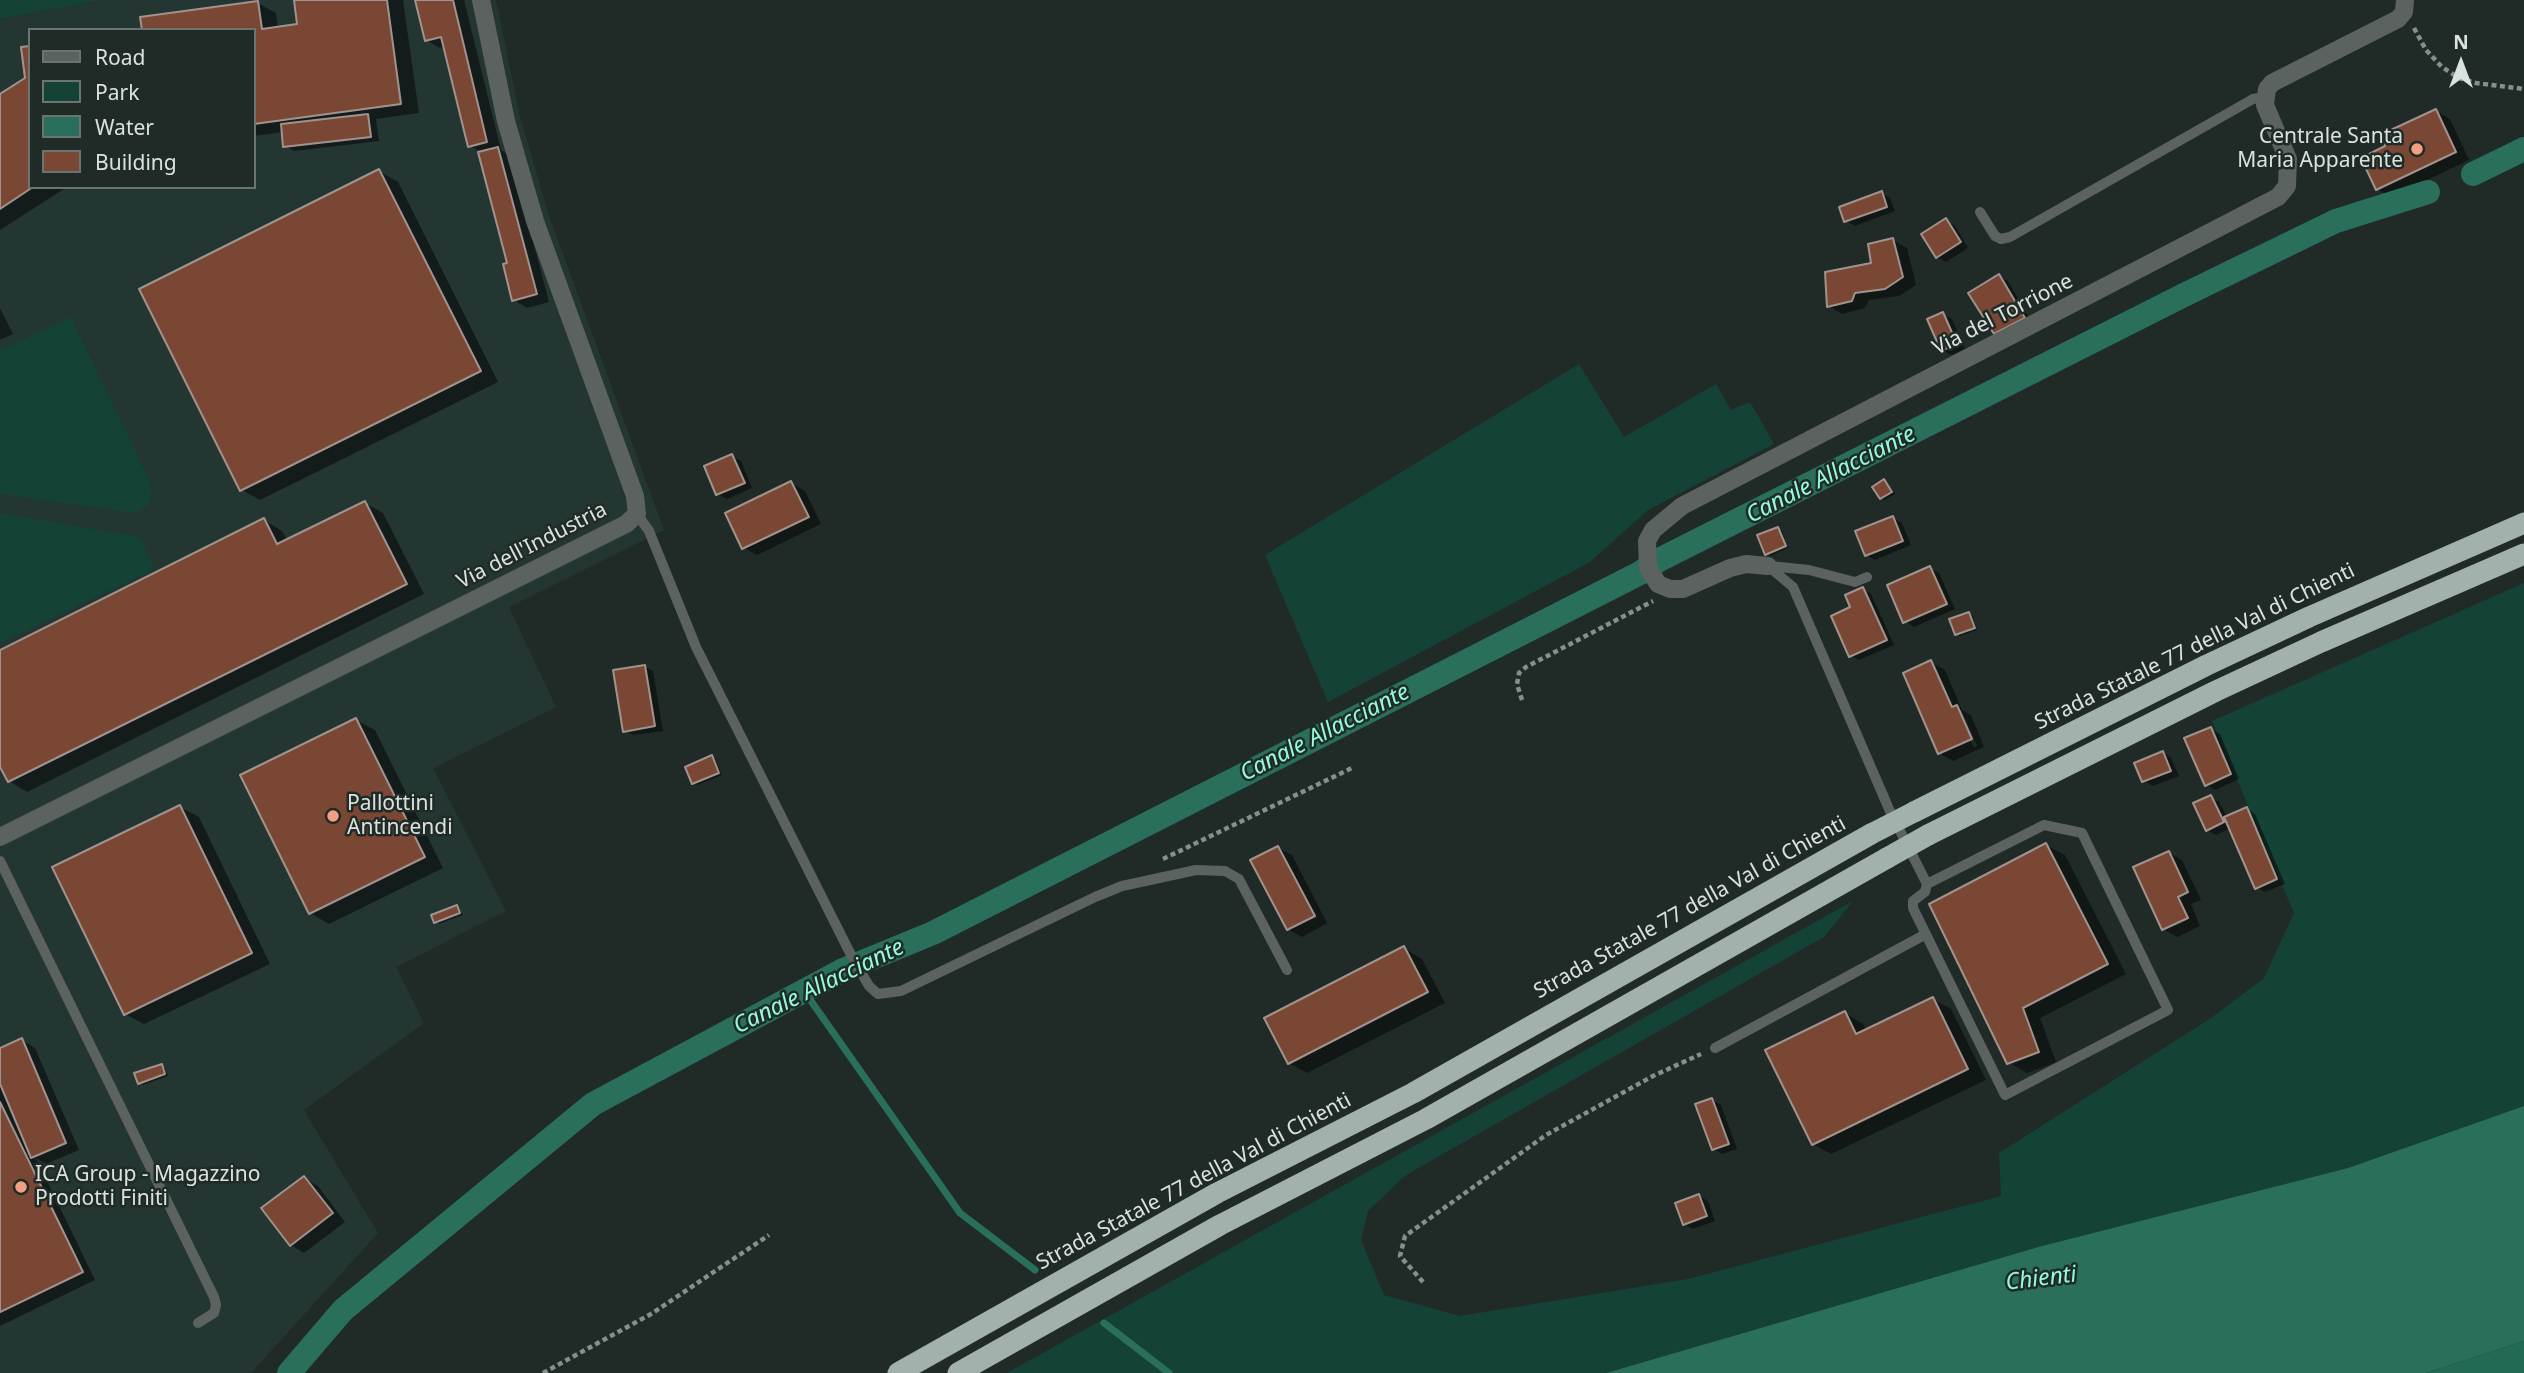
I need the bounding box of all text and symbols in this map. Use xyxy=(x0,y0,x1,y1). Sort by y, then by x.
legend xyxy=(28,28,256,189)
north arrow xyxy=(2426,28,2496,98)
text: N xyxy=(2453,29,2469,55)
text: Road xyxy=(95,43,145,71)
text: Park xyxy=(95,78,139,106)
text: Water xyxy=(95,113,154,141)
place label: Centrale Santa Maria Apparente xyxy=(2237,124,2403,174)
marker: Centrale Santa Maria Apparente xyxy=(2409,141,2425,157)
text: Building xyxy=(95,148,177,176)
street label: Via del Torrione xyxy=(1929,269,2077,361)
water label: Canale Allacciante xyxy=(1742,420,1920,530)
street label: Via dell'Industria xyxy=(453,497,611,595)
street label: Strada Statale 77 della Val di Chienti xyxy=(2031,558,2359,736)
water label: Canale Allacciante xyxy=(1236,678,1414,788)
place label: Pallottini Antincendi xyxy=(347,791,453,841)
marker: Pallottini Antincendi xyxy=(325,808,341,824)
street label: Strada Statale 77 della Val di Chienti xyxy=(1530,811,1850,1005)
water label: Canale Allacciante xyxy=(729,934,909,1040)
street label: Strada Statale 77 della Val di Chienti xyxy=(1032,1088,1356,1276)
place label: ICA Group - Magazzino Prodotti Finiti xyxy=(35,1162,260,1212)
marker: ICA Group - Magazzino Prodotti Finiti xyxy=(13,1179,29,1195)
water label: Chienti xyxy=(2004,1261,2078,1297)

